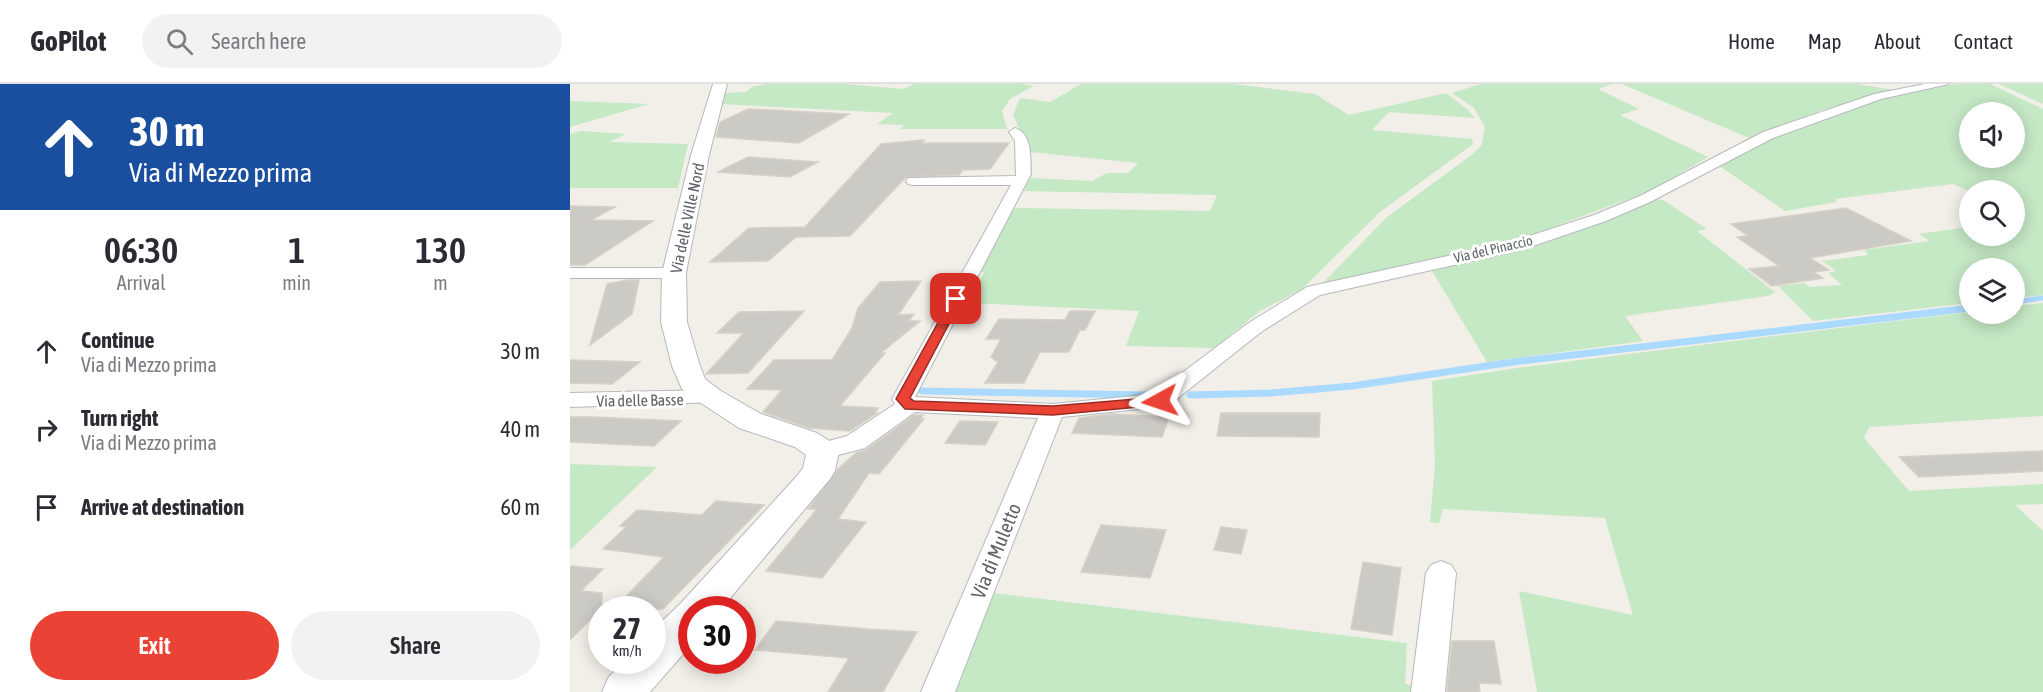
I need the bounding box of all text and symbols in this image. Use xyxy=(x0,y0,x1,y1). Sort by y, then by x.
search box xyxy=(142,14,562,68)
text: GoPilot xyxy=(30,25,106,57)
icon: search xyxy=(163,25,196,58)
text: Search here xyxy=(211,28,306,54)
text: Home xyxy=(1728,29,1775,53)
text: Map xyxy=(1808,29,1842,53)
text: About xyxy=(1875,29,1921,53)
text: Contact xyxy=(1954,29,2013,53)
map controls xyxy=(1959,102,2025,324)
button: sound xyxy=(1959,102,2025,168)
text: 30 m xyxy=(129,107,204,155)
icon: ahead xyxy=(30,108,108,186)
text: Via di Mezzo prima xyxy=(129,157,312,188)
street label: Via delle Ville Nord xyxy=(667,161,707,275)
button: search xyxy=(1959,180,2025,246)
text: 06:30 xyxy=(104,229,178,271)
text: 1 xyxy=(288,229,305,271)
text: 130 xyxy=(415,229,466,271)
street label: Via del Pinaccio xyxy=(1452,232,1534,266)
button: layers xyxy=(1959,258,2025,324)
text: Arrival xyxy=(117,271,166,294)
text: min xyxy=(282,271,311,294)
text: m xyxy=(433,271,448,294)
pin xyxy=(930,273,981,324)
icon: arrive xyxy=(939,282,972,315)
text: Continue xyxy=(81,327,155,353)
icon: ahead xyxy=(30,335,63,368)
text: 30 m xyxy=(500,338,540,364)
text: Via di Mezzo prima xyxy=(81,353,217,376)
position arrow xyxy=(1128,369,1192,433)
street label: Via delle Basse xyxy=(596,390,684,410)
text: Turn right xyxy=(81,405,158,431)
icon: right xyxy=(30,413,63,446)
text: 40 m xyxy=(500,416,540,442)
text: Via di Mezzo prima xyxy=(81,431,217,454)
icon: arrive xyxy=(30,491,63,524)
text: Arrive at destination xyxy=(81,494,244,520)
text: 60 m xyxy=(500,494,540,520)
street label: Via di Muletto xyxy=(966,500,1025,602)
speed limit sign: 30 xyxy=(678,596,756,674)
button: Exit xyxy=(30,611,279,680)
button: Share xyxy=(291,611,540,680)
text: 27 xyxy=(613,611,641,645)
text: km/h xyxy=(612,642,642,659)

